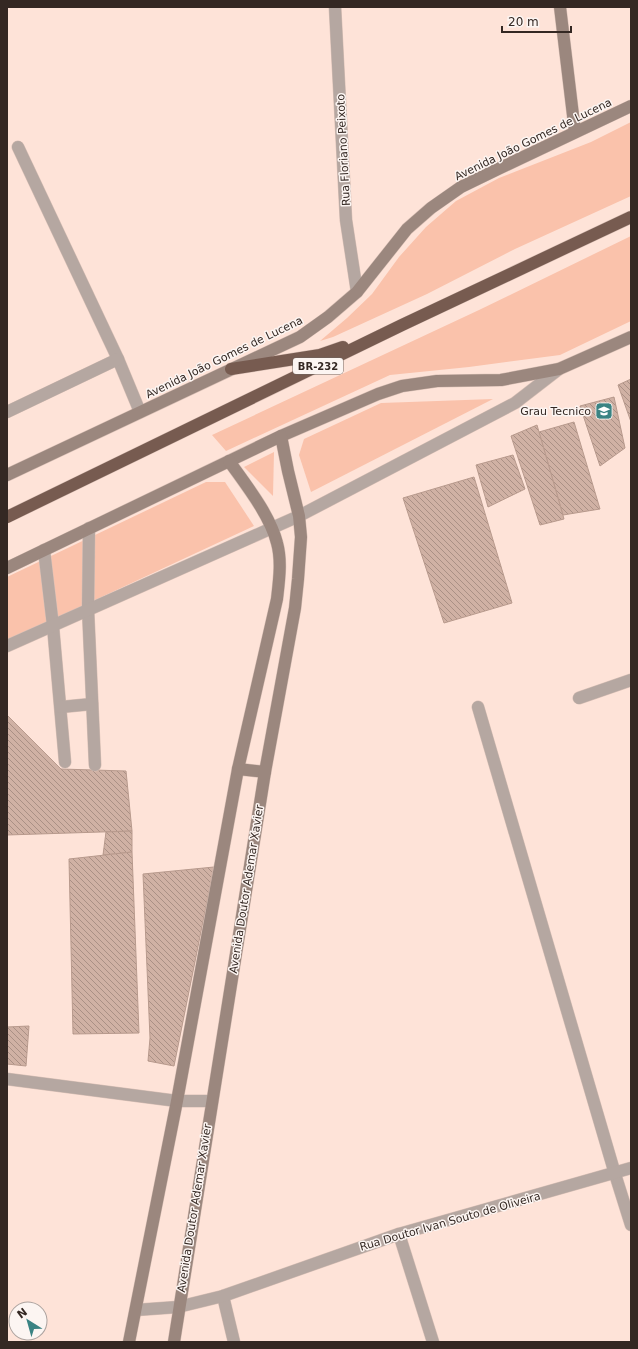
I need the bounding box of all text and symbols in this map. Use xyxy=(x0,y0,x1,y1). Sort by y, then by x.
scale bar xyxy=(502,8,571,34)
text: 20 m xyxy=(508,15,539,29)
street label: Rua Floriano Peixoto xyxy=(334,93,353,206)
street label: Avenida João Gomes de Lucena xyxy=(453,96,614,183)
street label: Avenida João Gomes de Lucena xyxy=(144,314,305,401)
road number: BR-232 xyxy=(293,358,343,374)
school or university icon: Grau Tecnico xyxy=(594,401,614,421)
place label: Grau Tecnico xyxy=(520,405,591,418)
street label: Avenida Doutor Ademar Xavier xyxy=(227,803,266,974)
street label: Avenida Doutor Ademar Xavier xyxy=(175,1122,214,1293)
street label: Rua Doutor Ivan Souto de Oliveira xyxy=(358,1189,542,1254)
north arrow xyxy=(8,1301,48,1341)
text: N xyxy=(15,1305,30,1321)

